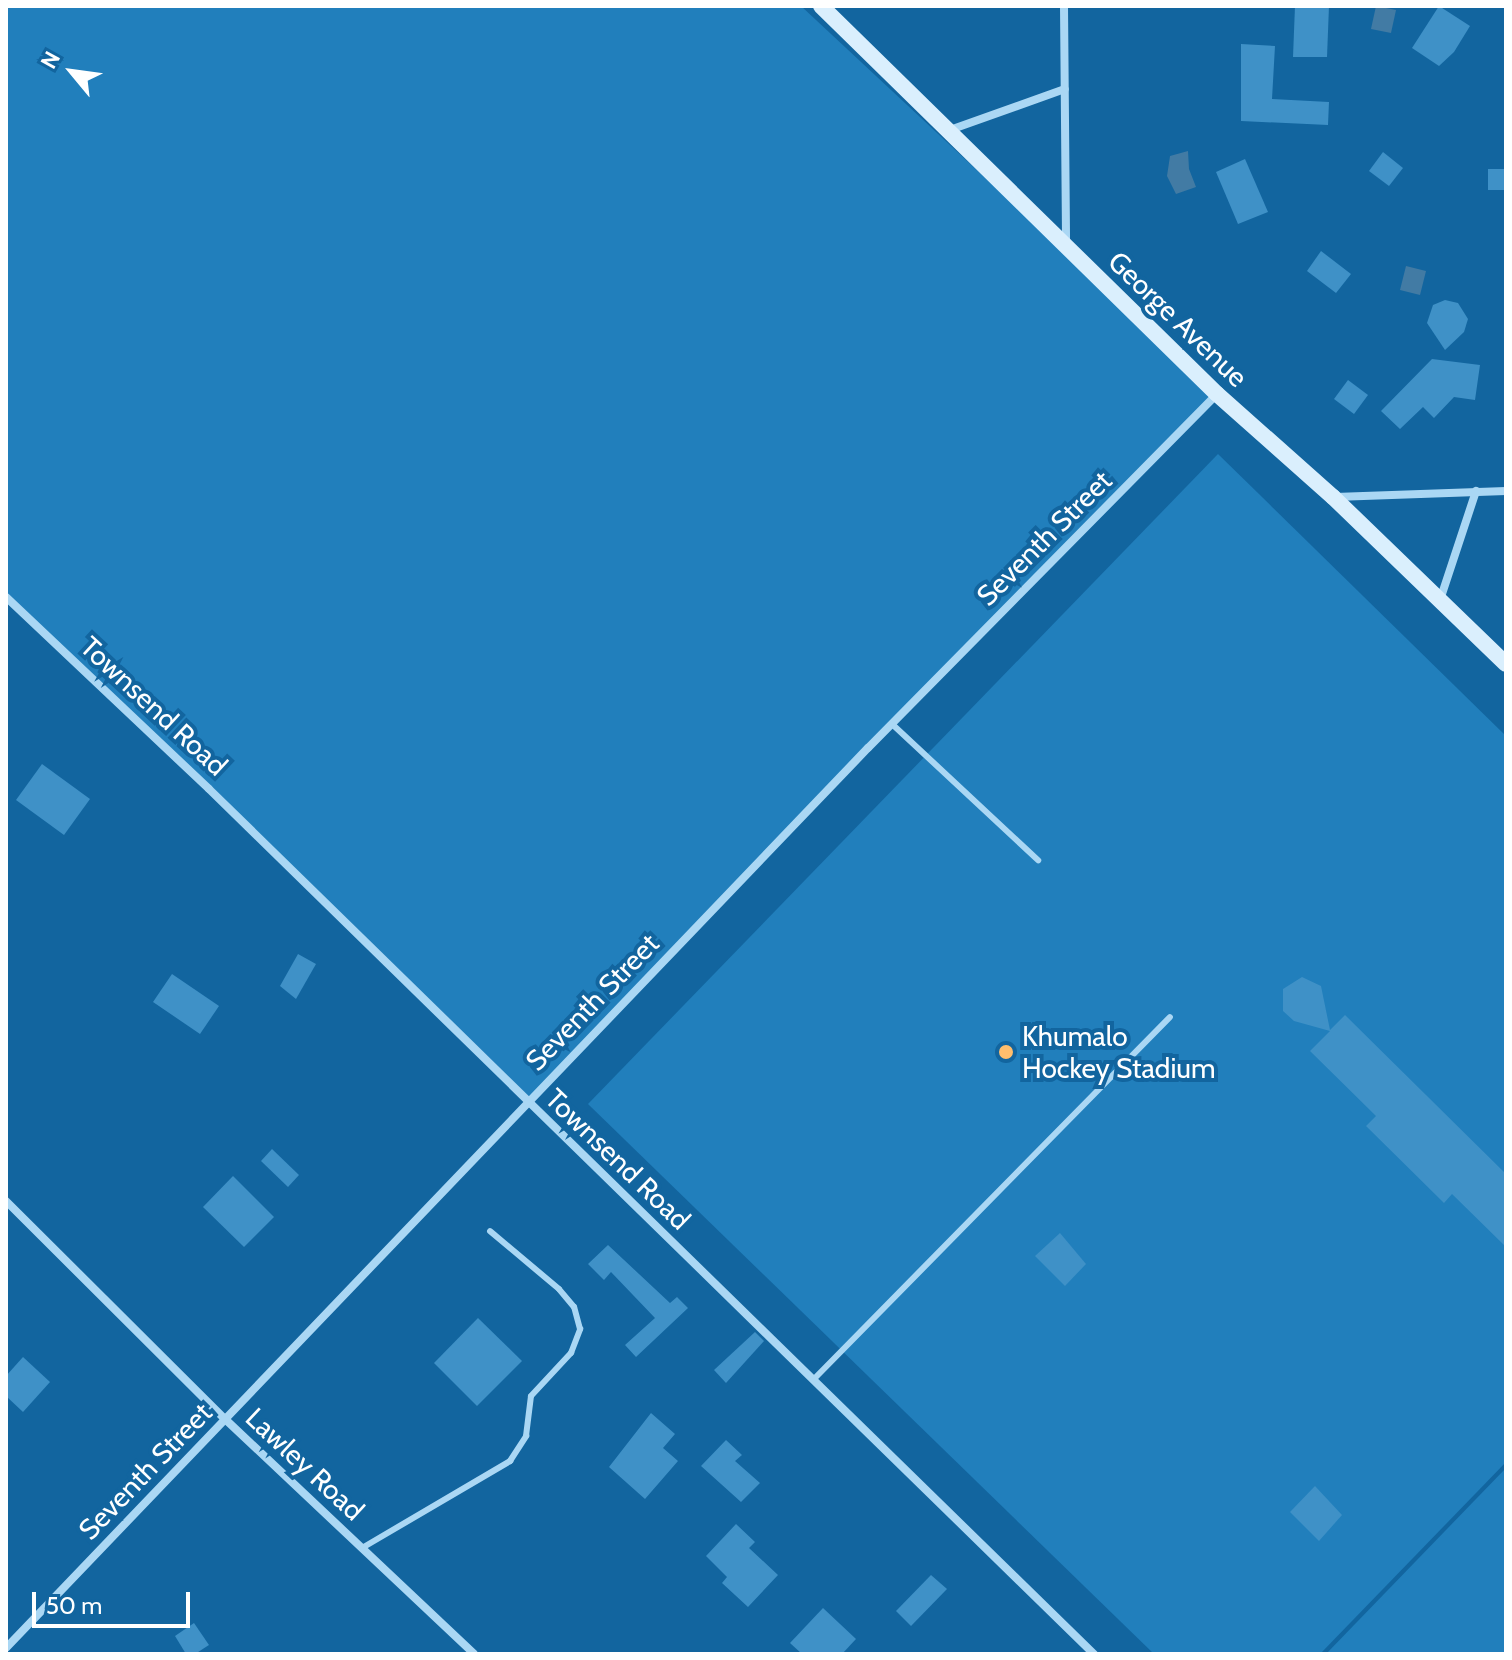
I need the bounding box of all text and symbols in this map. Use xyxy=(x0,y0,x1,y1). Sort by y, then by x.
north arrow xyxy=(32,32,112,112)
text: N xyxy=(35,47,66,73)
street label: George Avenue xyxy=(1101,244,1255,394)
street label: Seventh Street xyxy=(970,464,1118,612)
street label: Townsend Road xyxy=(74,630,234,782)
street label: Seventh Street xyxy=(519,927,665,1077)
place label: Khumalo Hockey Stadium xyxy=(1022,1019,1216,1085)
marker: Khumalo Hockey Stadium xyxy=(997,1043,1015,1061)
street label: Townsend Road xyxy=(539,1082,697,1236)
street label: Seventh Street xyxy=(72,1396,218,1546)
street label: Lawley Road xyxy=(239,1401,371,1527)
scale bar xyxy=(36,1576,194,1626)
text: 50 m xyxy=(46,1591,102,1620)

